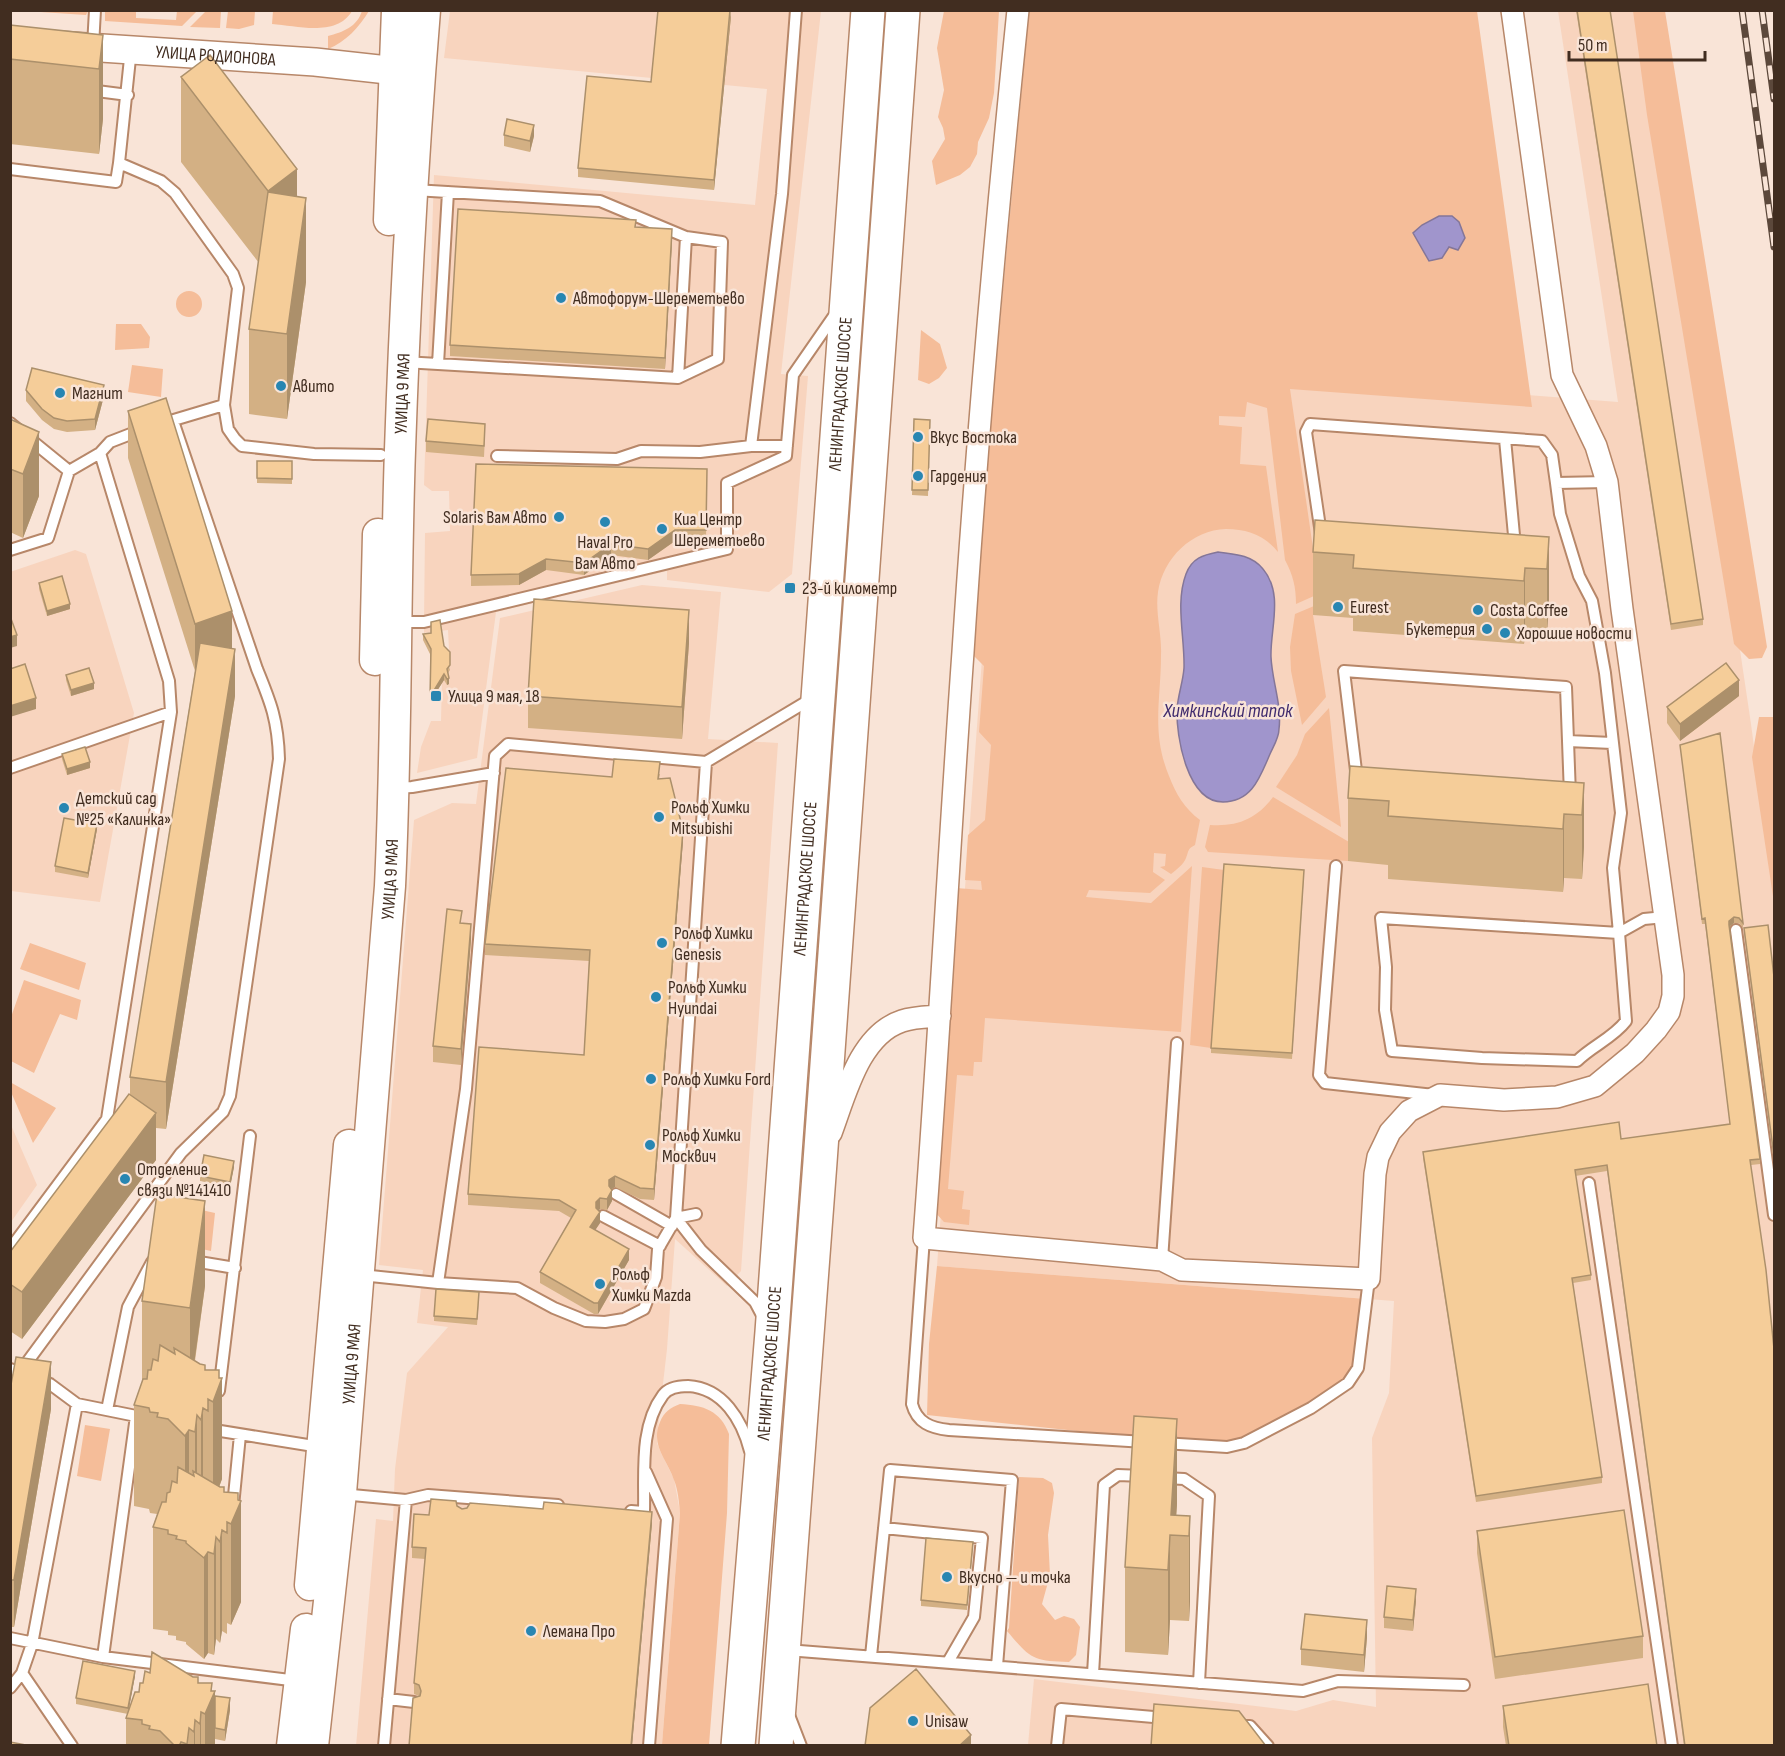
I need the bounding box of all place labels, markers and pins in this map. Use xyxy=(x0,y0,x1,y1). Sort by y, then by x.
place label: Автофорум-Шереметьево xyxy=(572,288,745,309)
marker: Автофорум-Шереметьево xyxy=(554,291,568,305)
place label: Авито xyxy=(292,376,335,397)
marker: Авито xyxy=(274,379,288,393)
place label: Магнит xyxy=(72,383,123,404)
marker: Магнит xyxy=(53,386,67,400)
place label: Вкус Востока xyxy=(930,427,1017,448)
marker: Вкус Востока xyxy=(911,430,925,444)
place label: Гардения xyxy=(930,466,987,487)
marker: Гардения xyxy=(911,469,925,483)
place label: Solaris Вам Авто xyxy=(443,507,547,528)
place label: Киа Центр Шереметьево xyxy=(674,509,765,551)
marker: Solaris Вам Авто xyxy=(552,510,566,524)
marker: Haval Pro Вам Авто xyxy=(598,515,612,529)
marker: Киа Центр Шереметьево xyxy=(655,522,669,536)
place label: Haval Pro Вам Авто xyxy=(575,532,635,574)
place label: 23-й километр xyxy=(802,578,897,599)
marker: 23-й километр xyxy=(783,581,797,595)
place label: Eurest xyxy=(1350,597,1390,618)
marker: Eurest xyxy=(1331,600,1345,614)
place label: Costa Coffee xyxy=(1490,600,1568,621)
marker: Costa Coffee xyxy=(1471,603,1485,617)
place label: Букетерия xyxy=(1406,619,1475,640)
marker: Букетерия xyxy=(1480,622,1494,636)
place label: Хорошие новости xyxy=(1516,623,1632,644)
marker: Хорошие новости xyxy=(1498,626,1512,640)
place label: Улица 9 мая, 18 xyxy=(448,686,540,707)
marker: Улица 9 мая, 18 xyxy=(429,689,443,703)
place label: Детский сад №25 «Калинка» xyxy=(76,788,171,830)
place label: Рольф Химки Mitsubishi xyxy=(671,797,750,839)
marker: Детский сад №25 «Калинка» xyxy=(57,801,71,815)
marker: Рольф Химки Mitsubishi xyxy=(652,810,666,824)
place label: Рольф Химки Genesis xyxy=(674,923,753,965)
marker: Рольф Химки Genesis xyxy=(655,936,669,950)
place label: Рольф Химки Hyundai xyxy=(668,977,747,1019)
marker: Рольф Химки Hyundai xyxy=(649,990,663,1004)
place label: Рольф Химки Ford xyxy=(663,1069,771,1090)
marker: Рольф Химки Ford xyxy=(644,1072,658,1086)
place label: Рольф Химки Москвич xyxy=(662,1125,741,1167)
marker: Рольф Химки Москвич xyxy=(643,1138,657,1152)
place label: Отделение связи №141410 xyxy=(137,1159,231,1201)
marker: Отделение связи №141410 xyxy=(118,1172,132,1186)
place label: Рольф Химки Mazda xyxy=(611,1264,691,1306)
marker: Рольф Химки Mazda xyxy=(593,1277,607,1291)
place label: Вкусно — и точка xyxy=(959,1567,1071,1588)
marker: Вкусно — и точка xyxy=(940,1570,954,1584)
place label: Лемана Про xyxy=(542,1621,615,1642)
marker: Лемана Про xyxy=(524,1624,538,1638)
place label: Unisaw xyxy=(925,1711,968,1732)
marker: Unisaw xyxy=(906,1714,920,1728)

